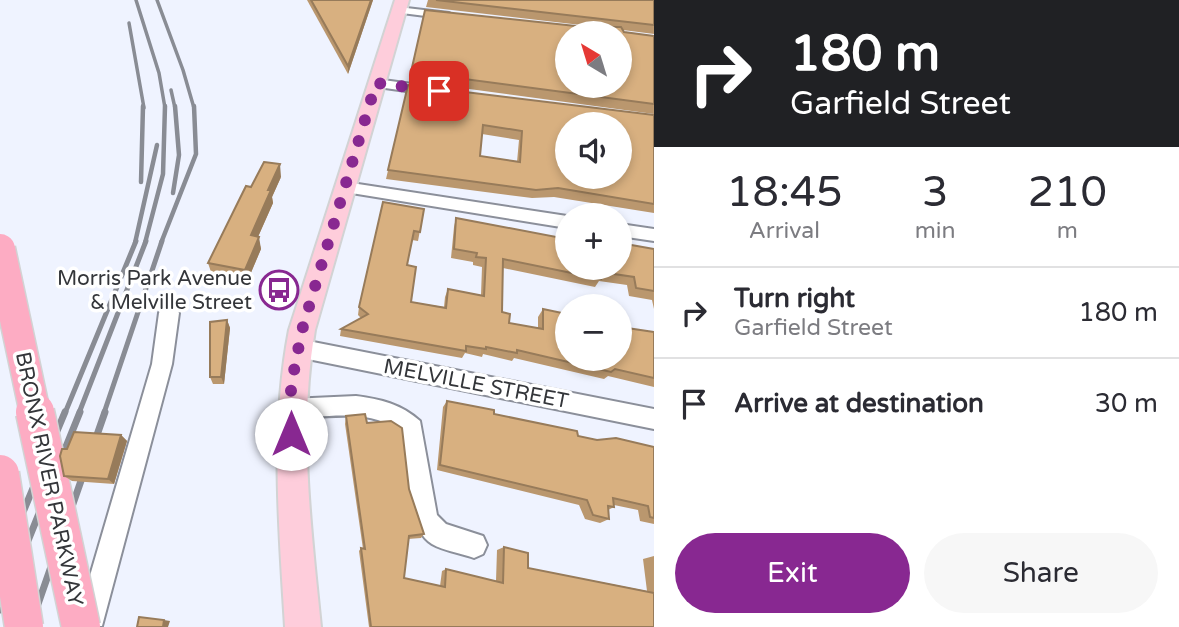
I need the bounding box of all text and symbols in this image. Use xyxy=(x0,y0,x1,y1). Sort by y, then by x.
north arrow xyxy=(555,21,632,98)
map controls xyxy=(555,21,632,371)
text: 180 m xyxy=(790,25,940,84)
icon: right xyxy=(675,28,766,119)
pin xyxy=(409,61,469,121)
icon: arrive xyxy=(420,72,458,110)
text: Garfield Street xyxy=(790,85,1011,123)
button: sound xyxy=(555,112,632,189)
text: 18:45 xyxy=(726,167,843,218)
text: 3 xyxy=(922,167,948,218)
text: 210 xyxy=(1028,167,1107,218)
button: + xyxy=(555,203,632,280)
text: Arrival xyxy=(749,217,820,245)
text: min xyxy=(915,217,956,245)
text: m xyxy=(1057,217,1078,245)
place label: Morris Park Avenue & Melville Street xyxy=(57,266,252,315)
bus stop icon: Morris Park Avenue & Melville Street xyxy=(258,269,300,311)
text: Turn right xyxy=(734,283,855,314)
button: − xyxy=(555,294,632,371)
icon: right xyxy=(675,294,713,332)
text: 180 m xyxy=(1078,297,1158,328)
text: Garfield Street xyxy=(734,314,893,342)
street label: BRONX RIVER PARKWAY xyxy=(10,350,88,608)
street label: MELVILLE STREET xyxy=(381,354,571,414)
icon: arrive xyxy=(675,385,713,423)
text: Arrive at destination xyxy=(734,388,984,419)
text: 30 m xyxy=(1095,388,1158,419)
position arrow xyxy=(254,397,328,471)
button: Exit xyxy=(675,533,910,613)
button: Share xyxy=(924,533,1158,613)

